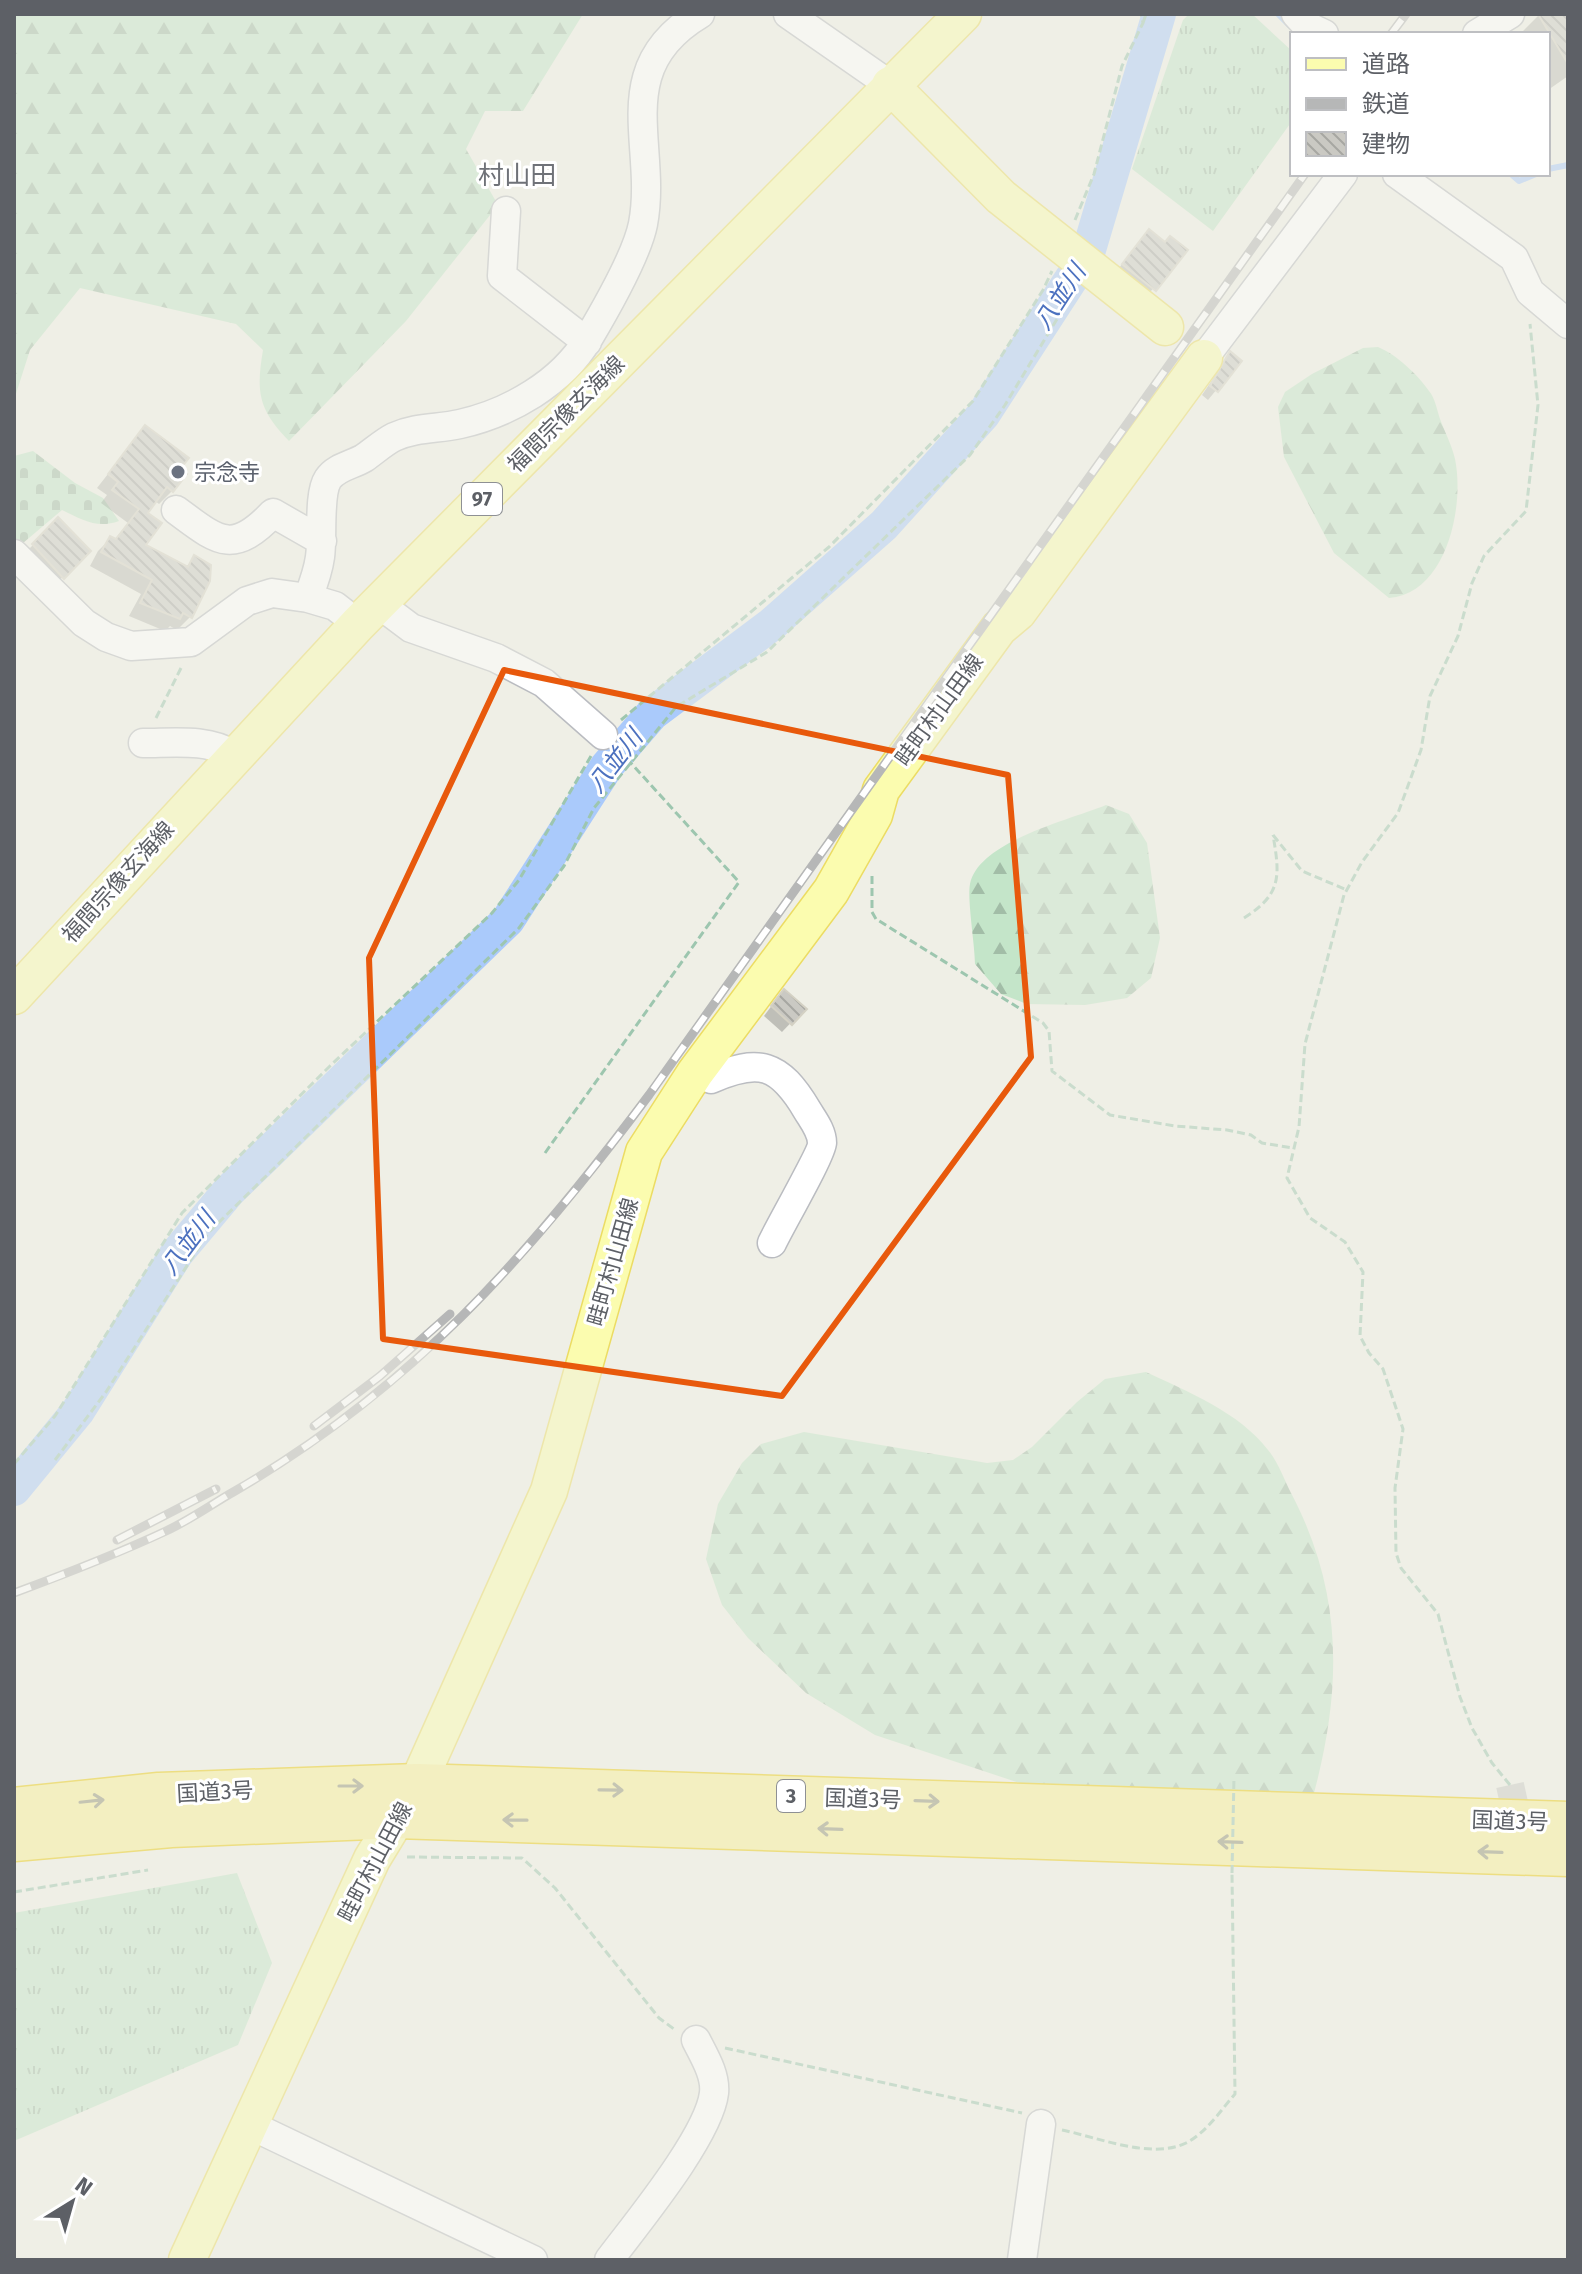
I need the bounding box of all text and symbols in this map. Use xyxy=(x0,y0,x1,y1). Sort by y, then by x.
legend xyxy=(1290,32,1550,176)
text: 道路 xyxy=(1362,50,1410,78)
text: 鉄道 xyxy=(1362,90,1410,118)
text: 建物 xyxy=(1362,130,1410,158)
district label: 村山田 xyxy=(478,160,556,191)
water label: 八並川 xyxy=(1029,257,1093,335)
street label: 福間宗像玄海線 xyxy=(502,350,630,478)
place label: 宗念寺 xyxy=(194,459,260,486)
marker: 宗念寺 xyxy=(169,463,187,481)
road number: 97 xyxy=(462,483,502,515)
street label: 畦町村山田線 xyxy=(889,649,989,771)
water label: 八並川 xyxy=(582,722,650,798)
street label: 福間宗像玄海線 xyxy=(56,816,180,948)
street label: 畦町村山田線 xyxy=(582,1195,644,1329)
water label: 八並川 xyxy=(155,1203,223,1280)
street label: 国道3号 xyxy=(176,1777,254,1807)
one-way arrow xyxy=(337,1778,364,1794)
road number: 3 xyxy=(777,1780,805,1812)
one-way arrow xyxy=(597,1783,624,1798)
street label: 国道3号 xyxy=(824,1784,902,1814)
one-way arrow xyxy=(78,1793,105,1808)
one-way arrow xyxy=(913,1794,940,1809)
street label: 畦町村山田線 xyxy=(332,1797,418,1927)
street label: 国道3号 xyxy=(1471,1806,1549,1836)
one-way arrow xyxy=(502,1812,529,1827)
one-way arrow xyxy=(817,1822,844,1837)
one-way arrow xyxy=(1217,1834,1244,1849)
one-way arrow xyxy=(1477,1845,1504,1860)
north arrow xyxy=(32,2162,112,2242)
text: N xyxy=(70,2171,98,2202)

